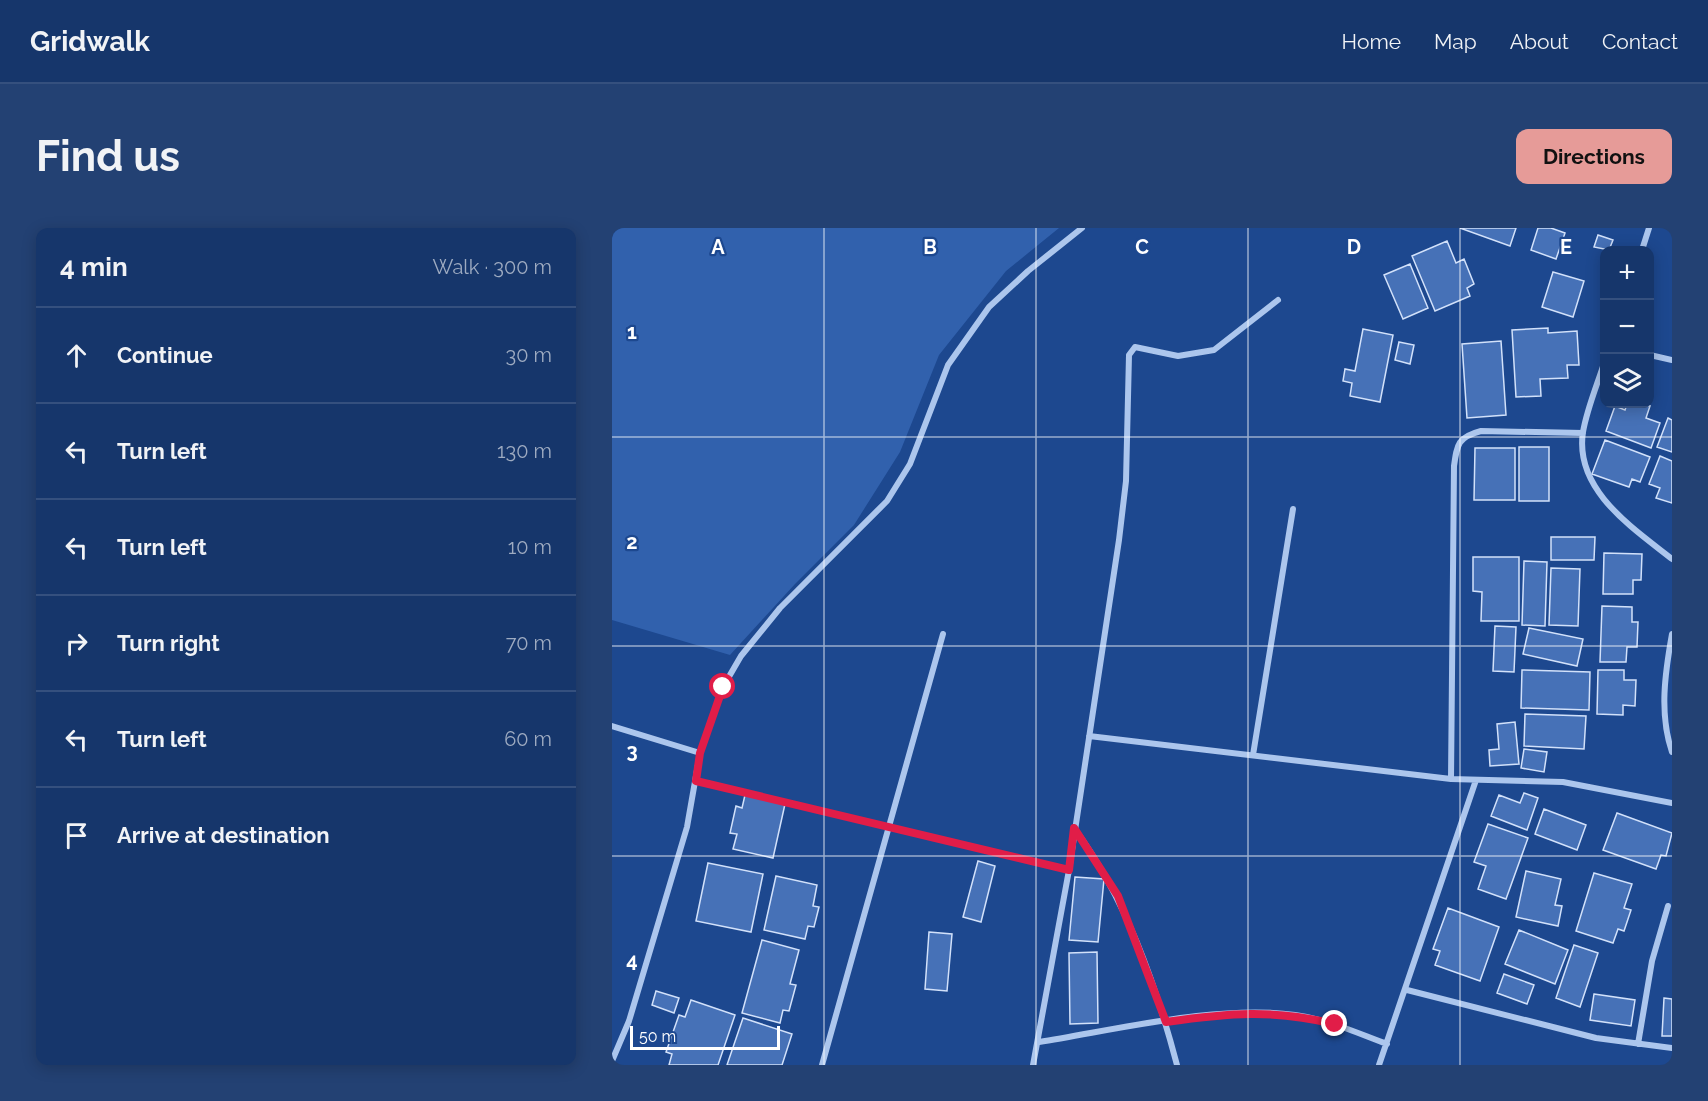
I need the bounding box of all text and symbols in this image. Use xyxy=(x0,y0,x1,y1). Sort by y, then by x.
text: Gridwalk xyxy=(30,25,150,58)
text: Home xyxy=(1342,29,1401,54)
text: Map xyxy=(1434,29,1477,54)
text: About xyxy=(1510,29,1569,54)
text: Contact xyxy=(1602,29,1678,54)
button: Directions xyxy=(1516,129,1672,184)
text: Find us xyxy=(36,132,180,181)
text: A xyxy=(711,235,725,259)
text: B xyxy=(923,235,937,259)
text: C xyxy=(1135,235,1149,259)
text: D xyxy=(1347,235,1361,259)
text: E xyxy=(1560,235,1572,259)
map controls xyxy=(1600,246,1654,408)
button: + xyxy=(1600,246,1654,300)
text: 4 min xyxy=(60,252,128,282)
text: Walk · 300 m xyxy=(433,255,552,279)
button: − xyxy=(1600,300,1654,354)
text: 1 xyxy=(627,320,637,344)
icon: ahead xyxy=(60,339,93,372)
text: Continue xyxy=(117,342,213,368)
text: 30 m xyxy=(506,343,552,367)
button: layers xyxy=(1600,354,1654,408)
icon: left xyxy=(60,435,93,468)
text: Turn left xyxy=(117,438,207,464)
text: 130 m xyxy=(497,439,552,463)
text: 2 xyxy=(626,530,638,554)
icon: left xyxy=(60,531,93,564)
text: Turn left xyxy=(117,534,207,560)
text: 10 m xyxy=(508,535,552,559)
icon: right xyxy=(60,627,93,660)
text: Turn right xyxy=(117,630,220,656)
text: 70 m xyxy=(506,631,552,655)
route start xyxy=(709,673,735,699)
icon: left xyxy=(60,723,93,756)
text: Turn left xyxy=(117,726,207,752)
text: 60 m xyxy=(504,727,552,751)
text: 3 xyxy=(626,739,638,763)
icon: arrive xyxy=(60,819,93,852)
text: Arrive at destination xyxy=(117,822,330,848)
text: 4 xyxy=(626,948,638,972)
route end xyxy=(1321,1010,1347,1036)
scale bar xyxy=(630,1023,780,1050)
text: 50 m xyxy=(639,1027,676,1046)

